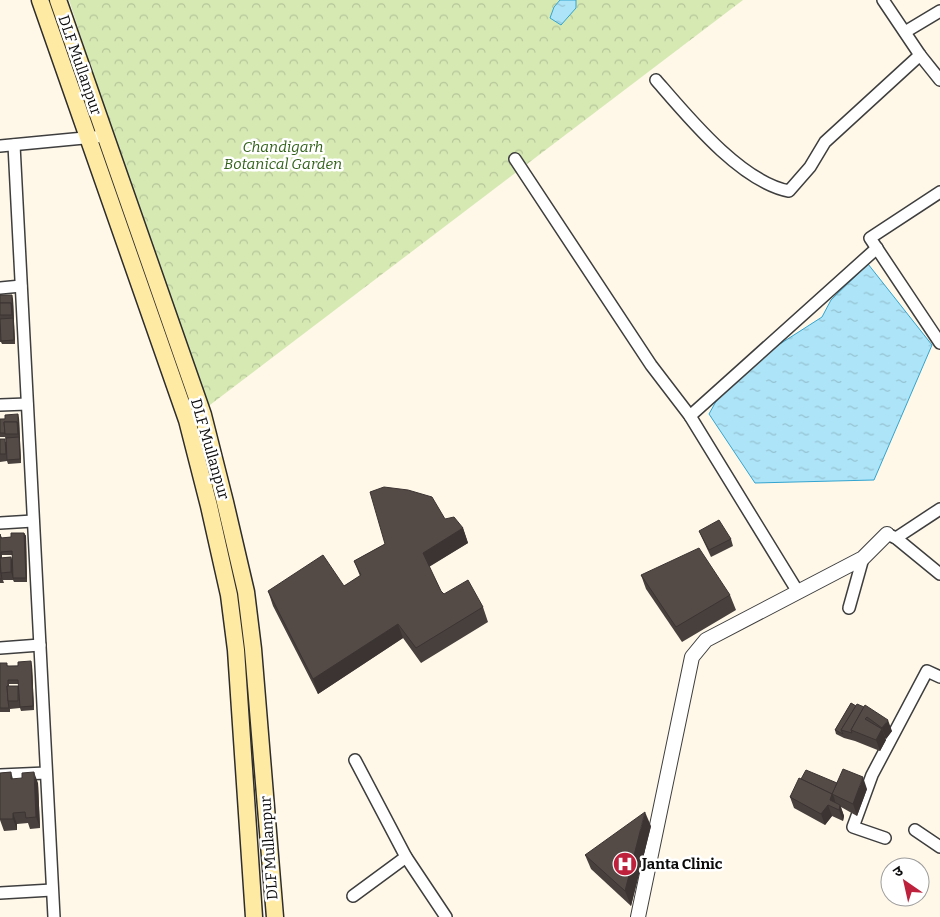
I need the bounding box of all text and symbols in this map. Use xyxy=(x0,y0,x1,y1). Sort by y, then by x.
street label: DLF Mullanpur xyxy=(55,13,106,118)
park label: Chandigarh Botanical Garden xyxy=(224,138,342,173)
street label: DLF Mullanpur xyxy=(187,396,233,502)
street label: DLF Mullanpur xyxy=(256,795,282,901)
hospital icon: Janta Clinic xyxy=(612,851,638,877)
place label: Janta Clinic xyxy=(641,855,723,873)
north arrow xyxy=(880,857,930,907)
text: उ xyxy=(890,862,907,881)

